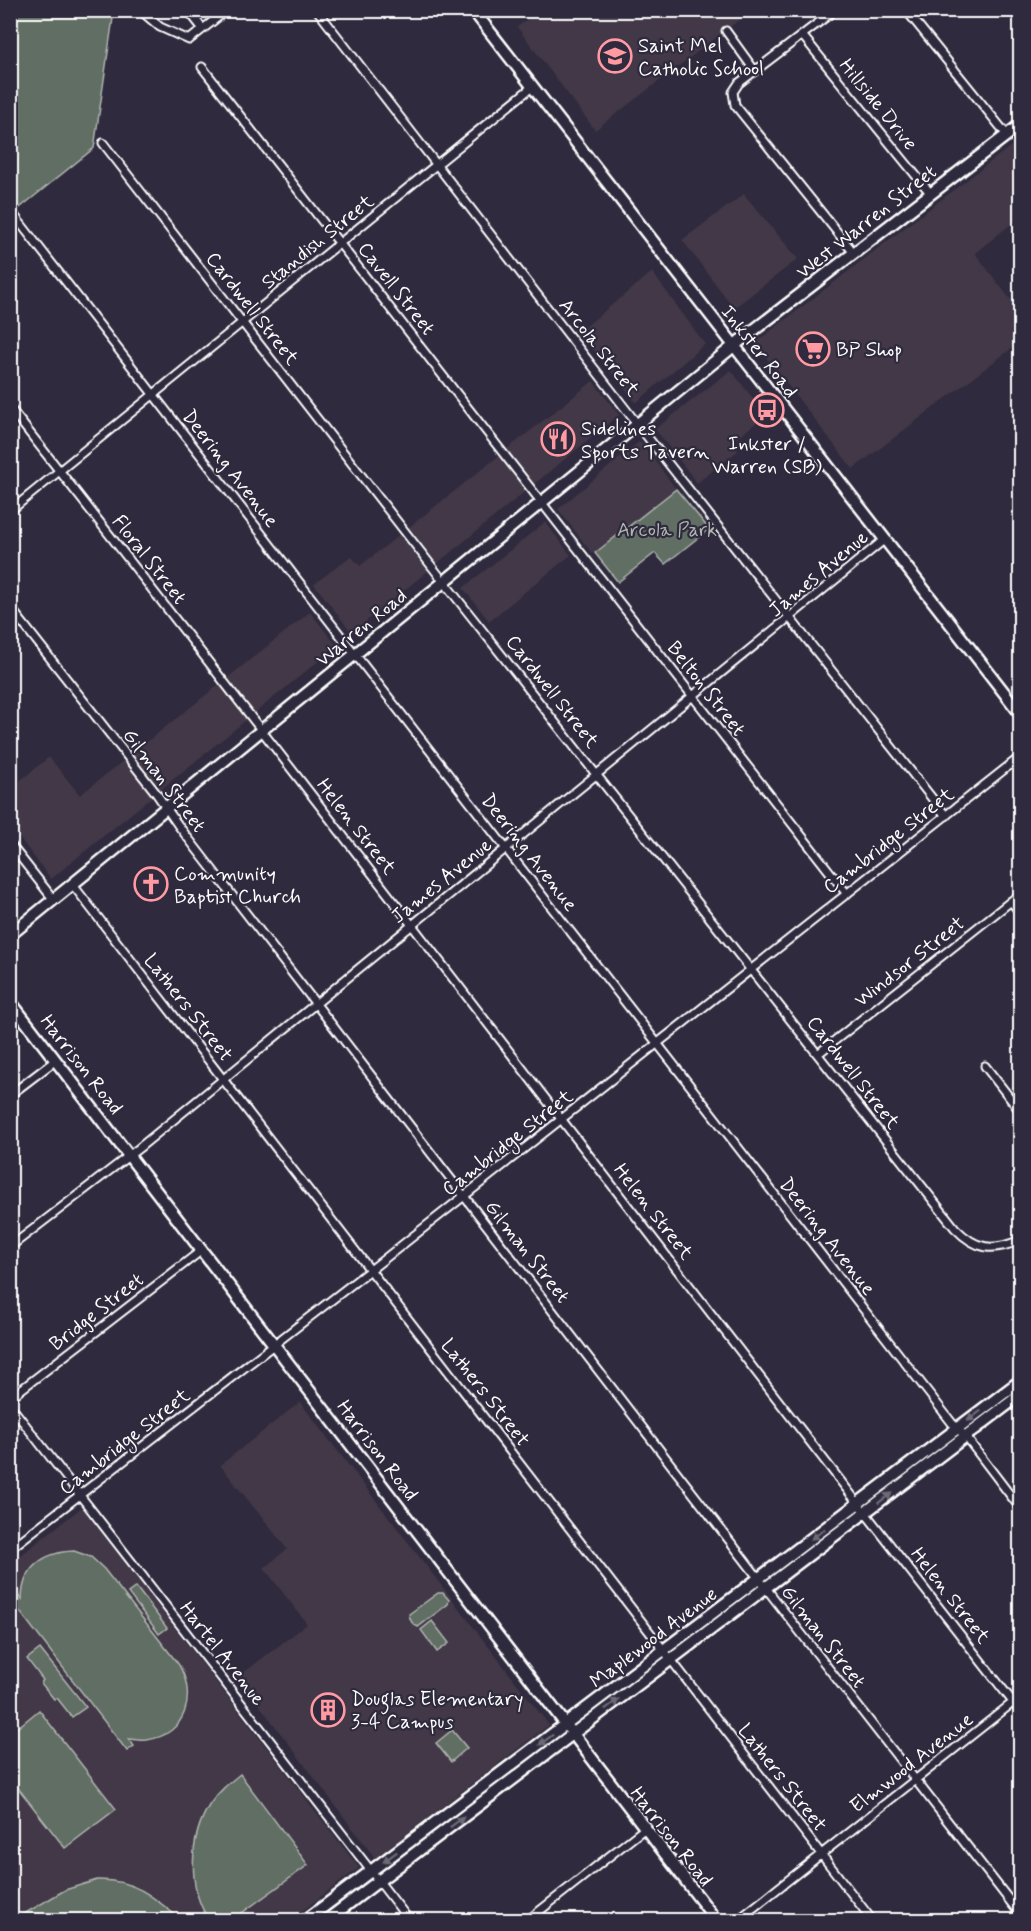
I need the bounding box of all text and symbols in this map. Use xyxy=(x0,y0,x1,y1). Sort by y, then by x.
place label: Saint Mel Catholic School xyxy=(638,33,764,83)
school or university icon: Saint Mel Catholic School xyxy=(597,38,633,74)
street label: Hillside Drive xyxy=(832,53,923,157)
street label: West Warren Street xyxy=(791,159,943,286)
street label: Standish Street xyxy=(256,188,380,296)
street label: Cavell Street xyxy=(351,237,441,341)
street label: Cardwell Street xyxy=(199,247,305,371)
street label: Arcola Street xyxy=(552,293,646,403)
street label: Inkster Road xyxy=(714,300,804,404)
supermarket icon: BP Shop xyxy=(795,331,831,367)
place label: BP Shop xyxy=(836,337,902,364)
bus stop icon: Inkster / Warren (SB) xyxy=(749,392,785,428)
street label: Deering Avenue xyxy=(175,404,284,534)
place label: Sidelines Sports Tavern xyxy=(581,416,710,466)
restaurant icon: Sidelines Sports Tavern xyxy=(540,421,576,457)
place label: Inkster / Warren (SB) xyxy=(712,431,822,481)
street label: Floral Street xyxy=(105,510,192,610)
park label: Arcola Park xyxy=(617,517,717,544)
street label: James Avenue xyxy=(763,524,875,624)
street label: Warren Road xyxy=(310,583,413,673)
street label: Cardwell Street xyxy=(499,630,605,754)
street label: Belton Street xyxy=(660,636,751,742)
street label: Gilman Street xyxy=(116,723,212,838)
street label: Helen Street xyxy=(310,773,402,881)
street label: Cambridge Street xyxy=(818,781,961,902)
street label: Deering Avenue xyxy=(474,788,583,918)
street label: James Avenue xyxy=(386,832,498,930)
place label: Community Baptist Church xyxy=(174,861,301,911)
church icon: Community Baptist Church xyxy=(133,866,169,902)
street label: Windsor Street xyxy=(849,911,971,1014)
street label: Lathers Street xyxy=(137,948,239,1068)
street label: Harrison Road xyxy=(33,1009,128,1121)
street label: Cardwell Street xyxy=(800,1011,906,1135)
street label: Cambridge Street xyxy=(437,1083,580,1204)
street label: Helen Street xyxy=(607,1158,699,1266)
street label: Deering Avenue xyxy=(772,1172,881,1302)
street label: Gilman Street xyxy=(478,1195,576,1309)
street label: Bridge Street xyxy=(44,1267,150,1358)
street label: Lathers Street xyxy=(434,1333,536,1453)
street label: Cambridge Street xyxy=(54,1382,197,1503)
street label: Harrison Road xyxy=(330,1395,424,1507)
one-way arrow xyxy=(966,1410,982,1422)
one-way arrow xyxy=(878,1493,893,1505)
one-way arrow xyxy=(811,1527,826,1539)
street label: Helen Street xyxy=(904,1542,996,1650)
street label: Gilman Street xyxy=(774,1580,872,1694)
street label: Maplewood Avenue xyxy=(584,1581,723,1695)
street label: Hartel Avenue xyxy=(173,1596,271,1712)
place label: Douglas Elementary 3-4 Campus xyxy=(351,1686,523,1736)
building icon: Douglas Elementary 3-4 Campus xyxy=(310,1692,346,1728)
one-way arrow xyxy=(604,1698,620,1710)
street label: Elmwood Avenue xyxy=(845,1706,979,1820)
street label: Lathers Street xyxy=(731,1718,833,1838)
one-way arrow xyxy=(538,1734,554,1747)
street label: Harrison Road xyxy=(623,1781,718,1893)
one-way arrow xyxy=(449,1816,465,1828)
one-way arrow xyxy=(382,1851,397,1863)

